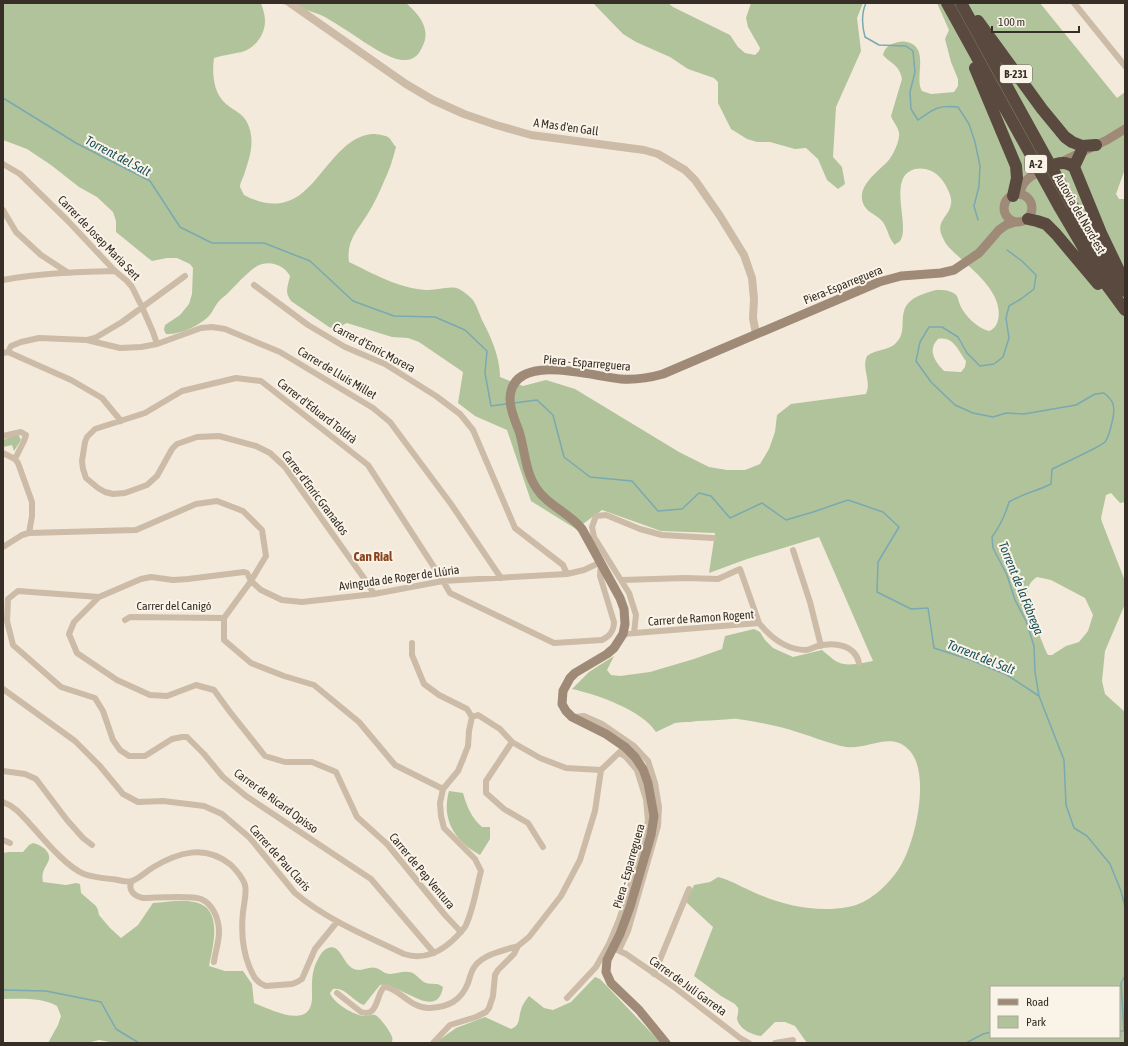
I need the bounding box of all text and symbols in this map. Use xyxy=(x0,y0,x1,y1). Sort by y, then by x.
scale bar xyxy=(992,8,1079,34)
text: 100 m xyxy=(998,15,1025,29)
road number: B-231 xyxy=(1000,65,1032,83)
street label: A Mas d'en Gall xyxy=(533,116,600,139)
water label: Torrent del Salt xyxy=(83,132,154,180)
road number: A-2 xyxy=(1025,155,1047,173)
street label: Autovia del Nord-est xyxy=(1052,172,1109,257)
street label: Carrer de Josep Maria Sert xyxy=(55,193,143,284)
street label: Piera-Esparreguera xyxy=(801,263,885,307)
street label: Carrer d'Enric Morera xyxy=(330,320,418,376)
street label: Carrer de Lluis Millet xyxy=(295,344,380,402)
street label: Piera - Esparreguera xyxy=(543,352,631,374)
street label: Carrer d'Eduard Toldrà xyxy=(274,376,360,446)
street label: Carrer d'Enric Granados xyxy=(279,448,351,538)
water label: Torrent de la Fàbrega xyxy=(995,539,1047,637)
district label: Can Rial xyxy=(354,549,393,564)
street label: Avinguda de Roger de Llúria xyxy=(338,563,460,593)
street label: Carrer del Canigó xyxy=(137,599,212,613)
street label: Carrer de Ramon Rogent xyxy=(648,607,755,629)
water label: Torrent del Salt xyxy=(945,637,1017,678)
street label: Carrer de Ricard Opisso xyxy=(231,766,321,836)
street label: Carrer de Pau Claris xyxy=(246,822,314,894)
street label: Piera - Esparreguera xyxy=(610,822,648,910)
street label: Carrer de Pep Ventura xyxy=(386,830,458,912)
street label: Carrer de Juli Garreta xyxy=(647,953,729,1019)
legend xyxy=(990,986,1120,1038)
text: Road xyxy=(1026,995,1049,1009)
text: Park xyxy=(1026,1015,1047,1029)

